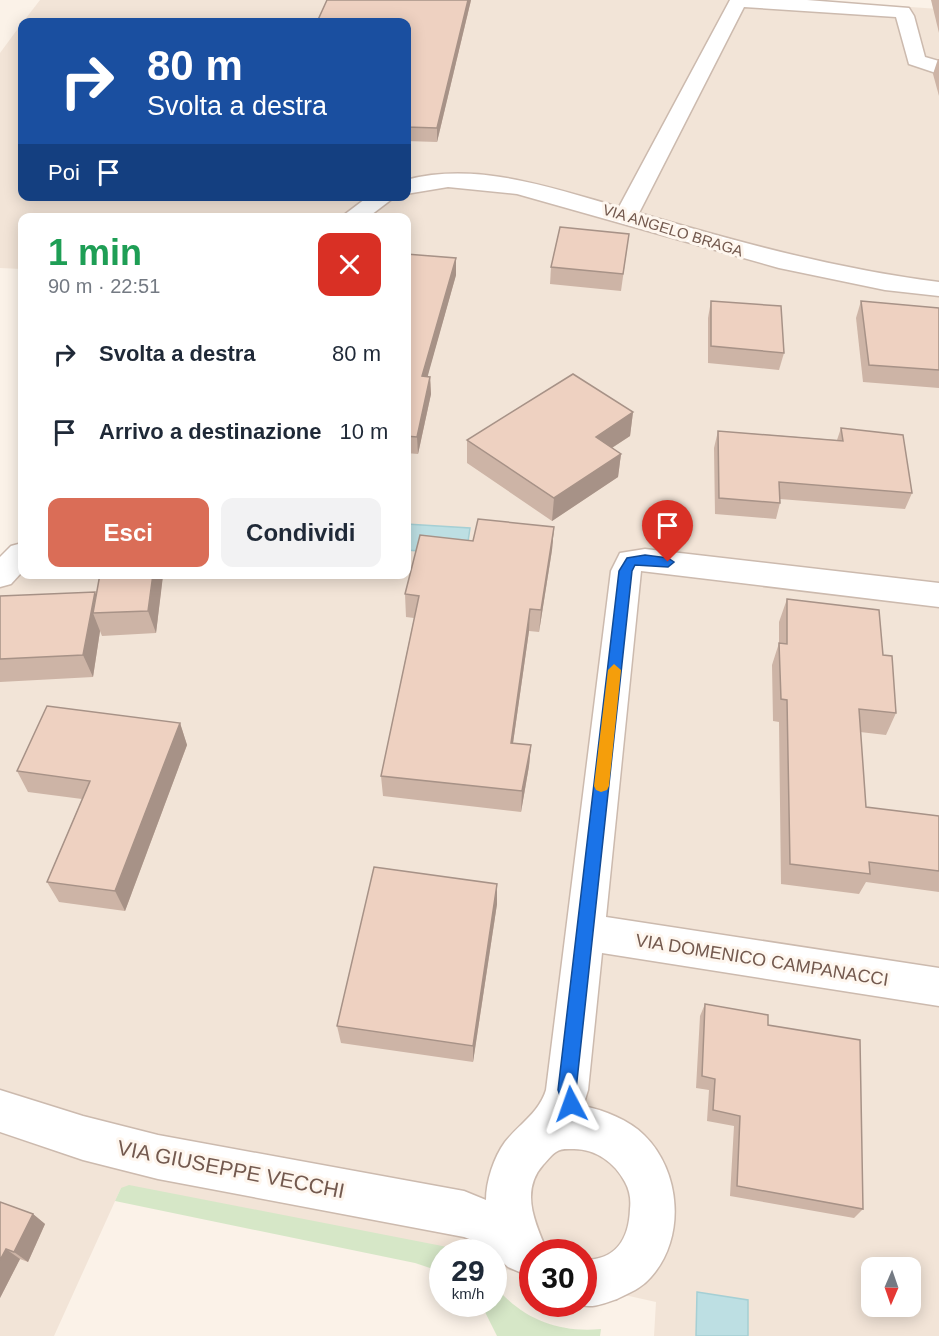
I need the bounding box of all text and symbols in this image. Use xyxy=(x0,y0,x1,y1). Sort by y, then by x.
icon: right xyxy=(48,42,126,120)
text: 80 m xyxy=(147,42,243,89)
text: Svolta a destra xyxy=(147,91,327,121)
icon: arrive xyxy=(92,156,125,189)
text: Poi xyxy=(48,160,80,185)
street label: VIA ANGELO BRAGA xyxy=(601,201,745,259)
text: 1 min xyxy=(48,232,142,273)
button: close xyxy=(318,233,381,296)
text: 90 m · 22:51 xyxy=(48,275,160,297)
icon: right xyxy=(48,338,81,371)
text: Svolta a destra xyxy=(99,341,256,366)
text: 80 m xyxy=(332,341,381,366)
icon: arrive xyxy=(48,416,81,449)
text: Arrivo a destinazione xyxy=(99,419,322,444)
text: 10 m xyxy=(340,419,388,444)
button: Esci xyxy=(48,498,209,567)
button: Condividi xyxy=(221,498,381,567)
pin xyxy=(642,500,693,562)
icon: arrive xyxy=(651,509,684,542)
street label: VIA DOMENICO CAMPANACCI xyxy=(634,930,890,990)
position arrow xyxy=(539,1072,603,1136)
street label: VIA GIUSEPPE VECCHI xyxy=(115,1136,347,1202)
speed limit sign: 30 xyxy=(519,1239,597,1317)
text: 29 xyxy=(451,1254,485,1287)
north arrow xyxy=(861,1257,921,1317)
map controls xyxy=(861,1257,921,1317)
text: km/h xyxy=(452,1285,484,1302)

